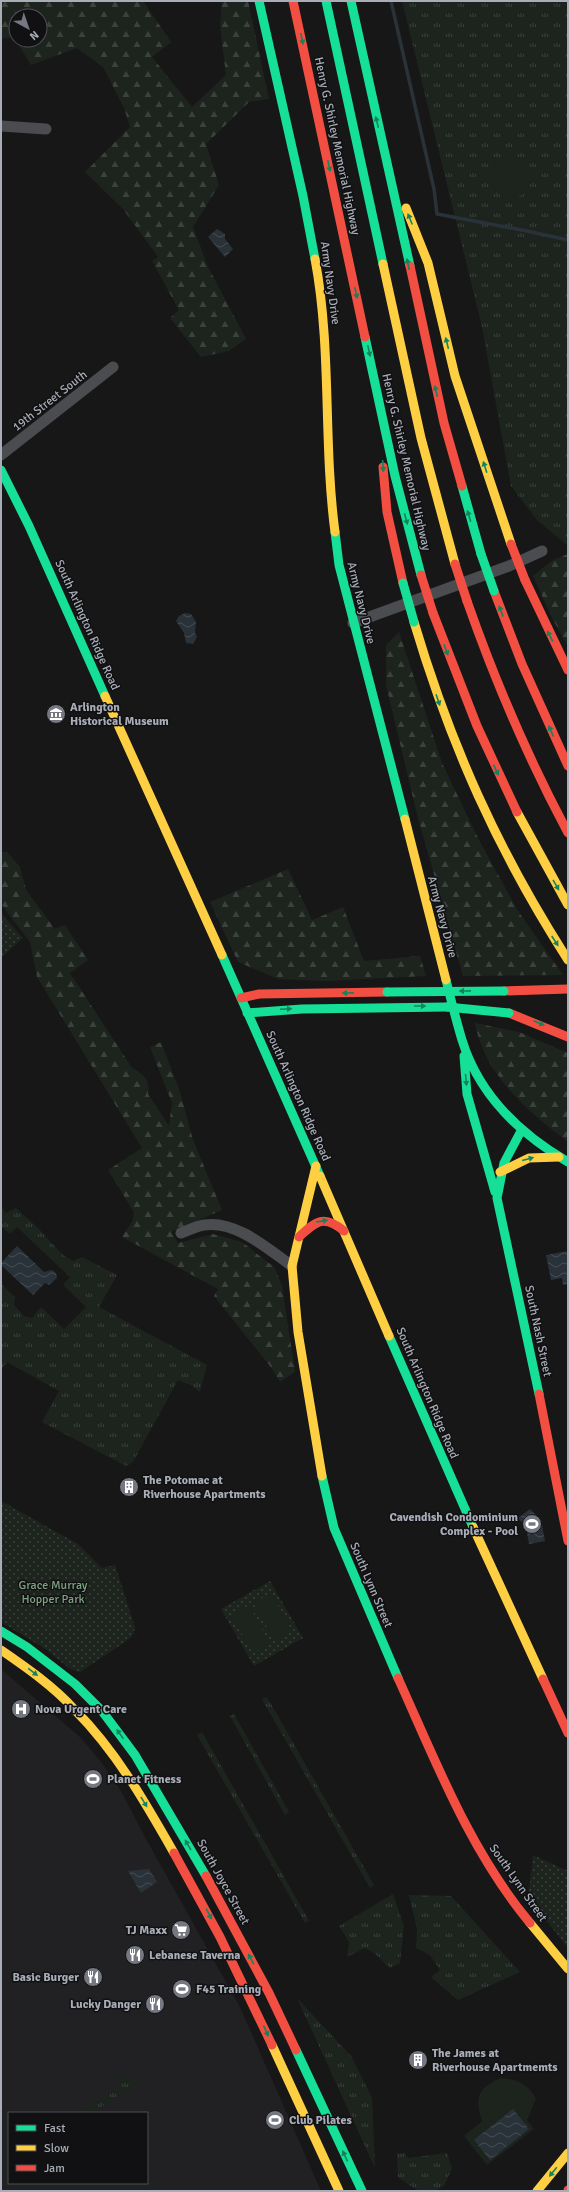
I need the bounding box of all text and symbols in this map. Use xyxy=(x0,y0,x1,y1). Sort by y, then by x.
north arrow xyxy=(8,8,48,48)
text: N xyxy=(27,28,41,43)
one-way arrow xyxy=(299,33,305,45)
street label: Henry G. Shirley Memorial Highway xyxy=(311,56,363,237)
one-way arrow xyxy=(374,116,380,128)
one-way arrow xyxy=(327,160,333,172)
one-way arrow xyxy=(407,213,413,224)
street label: Army Navy Drive xyxy=(317,240,343,326)
one-way arrow xyxy=(405,258,411,270)
one-way arrow xyxy=(354,287,360,299)
one-way arrow xyxy=(444,337,450,349)
one-way arrow xyxy=(366,345,372,358)
street label: 19th Street South xyxy=(10,367,90,435)
street label: Henry G. Shirley Memorial Highway xyxy=(378,372,434,552)
one-way arrow xyxy=(433,384,439,397)
one-way arrow xyxy=(380,460,387,472)
one-way arrow xyxy=(482,461,488,473)
one-way arrow xyxy=(466,510,472,522)
one-way arrow xyxy=(403,513,409,525)
street label: South Arlington Ridge Road xyxy=(51,557,123,693)
street label: Army Navy Drive xyxy=(344,560,378,646)
one-way arrow xyxy=(498,604,504,616)
one-way arrow xyxy=(547,630,553,641)
one-way arrow xyxy=(443,644,449,656)
one-way arrow xyxy=(435,694,441,706)
place label: Arlington Historical Museum xyxy=(70,700,169,729)
museum icon: Arlington Historical Museum xyxy=(45,703,67,725)
one-way arrow xyxy=(548,725,554,736)
one-way arrow xyxy=(493,764,499,775)
street label: Army Navy Drive xyxy=(424,874,460,960)
one-way arrow xyxy=(553,879,560,891)
one-way arrow xyxy=(551,935,559,946)
one-way arrow xyxy=(458,988,471,994)
one-way arrow xyxy=(341,990,354,996)
one-way arrow xyxy=(414,1003,427,1009)
one-way arrow xyxy=(280,1006,293,1012)
one-way arrow xyxy=(534,1021,546,1027)
street label: South Arlington Ridge Road xyxy=(262,1028,334,1164)
one-way arrow xyxy=(463,1074,469,1086)
one-way arrow xyxy=(522,1156,535,1162)
one-way arrow xyxy=(316,1218,328,1224)
street label: South Nash Street xyxy=(521,1284,555,1378)
street label: South Arlington Ridge Road xyxy=(393,1325,461,1461)
place label: The Potomac at Riverhouse Apartments xyxy=(143,1473,266,1502)
building icon: The Potomac at Riverhouse Apartments xyxy=(118,1476,140,1498)
place label: Cavendish Condominium Complex - Pool xyxy=(390,1510,518,1539)
sports icon: Cavendish Condominium Complex - Pool xyxy=(521,1513,543,1535)
street label: South Lynn Street xyxy=(346,1540,396,1630)
park label: Grace Murray Hopper Park xyxy=(19,1578,88,1607)
one-way arrow xyxy=(27,1668,38,1677)
hospital icon: Nova Urgent Care xyxy=(10,1698,32,1720)
place label: Nova Urgent Care xyxy=(35,1702,127,1717)
one-way arrow xyxy=(116,1729,124,1739)
sports icon: Planet Fitness xyxy=(82,1768,104,1790)
place label: Planet Fitness xyxy=(107,1772,182,1787)
one-way arrow xyxy=(140,1797,148,1807)
street label: South Joyce Street xyxy=(193,1837,253,1927)
one-way arrow xyxy=(185,1839,192,1851)
street label: South Lynn Street xyxy=(486,1841,550,1925)
one-way arrow xyxy=(205,1909,212,1920)
supermarket icon: TJ Maxx xyxy=(170,1919,192,1941)
place label: TJ Maxx xyxy=(126,1923,167,1938)
restaurant icon: Lebanese Taverna xyxy=(124,1944,146,1966)
place label: Lebanese Taverna xyxy=(149,1948,240,1963)
one-way arrow xyxy=(248,1953,254,1965)
restaurant icon: Basic Burger xyxy=(82,1966,104,1988)
place label: Basic Burger xyxy=(12,1970,79,1985)
sports icon: F45 Training xyxy=(171,1978,193,2000)
place label: F45 Training xyxy=(196,1982,262,1997)
restaurant icon: Lucky Danger xyxy=(144,1993,166,2015)
place label: Lucky Danger xyxy=(70,1997,141,2012)
one-way arrow xyxy=(263,2025,269,2037)
place label: The James at Riverhouse Apartmemts xyxy=(432,2046,558,2075)
building icon: The James at Riverhouse Apartmemts xyxy=(407,2049,429,2071)
sports icon: Club Pilates xyxy=(264,2109,286,2131)
legend xyxy=(8,2112,148,2184)
place label: Club Pilates xyxy=(289,2113,352,2128)
text: Fast xyxy=(44,2121,65,2136)
text: Slow xyxy=(44,2141,69,2156)
one-way arrow xyxy=(342,2149,348,2161)
text: Jam xyxy=(44,2161,65,2176)
one-way arrow xyxy=(549,2167,557,2178)

